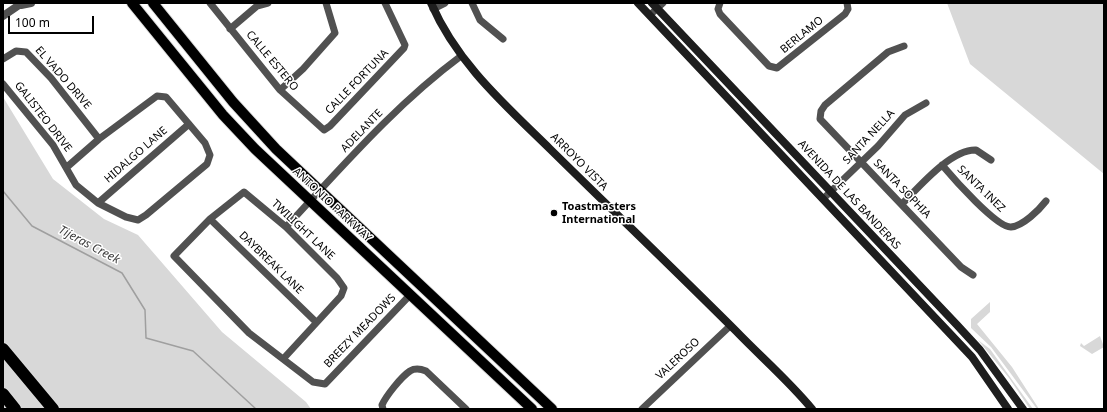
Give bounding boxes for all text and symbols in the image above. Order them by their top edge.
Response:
scale bar [10,8,96,34]
text: 100 m [15,14,50,31]
street label: BERLAMO [778,14,826,56]
street label: CALLE ESTERO [243,28,301,94]
street label: EL VADO DRIVE [32,44,94,112]
street label: CALLE FORTUNA [323,47,391,117]
street label: GALISTEO DRIVE [11,79,75,155]
street label: ADELANTE [338,107,386,155]
street label: SANTA NELLA [840,107,898,167]
street label: HIDALGO LANE [102,124,170,186]
street label: ARROYO VISTA [548,131,610,193]
street label: AVENIDA DE LAS BANDERAS [795,138,903,252]
street label: SANTA SOPHIA [871,157,933,221]
street label: SANTA INEZ [954,163,1008,215]
street label: ANTONIO PARKWAY [290,165,374,245]
street label: TWILIGHT LANE [269,197,337,263]
place label: Toastmasters International [562,200,636,226]
marker: Toastmasters International [549,208,559,218]
water label: Tijeras Creek [56,223,122,267]
street label: DAYBREAK LANE [236,229,306,297]
street label: BREEZY MEADOWS [321,291,399,371]
street label: VALEROSO [653,335,703,383]

